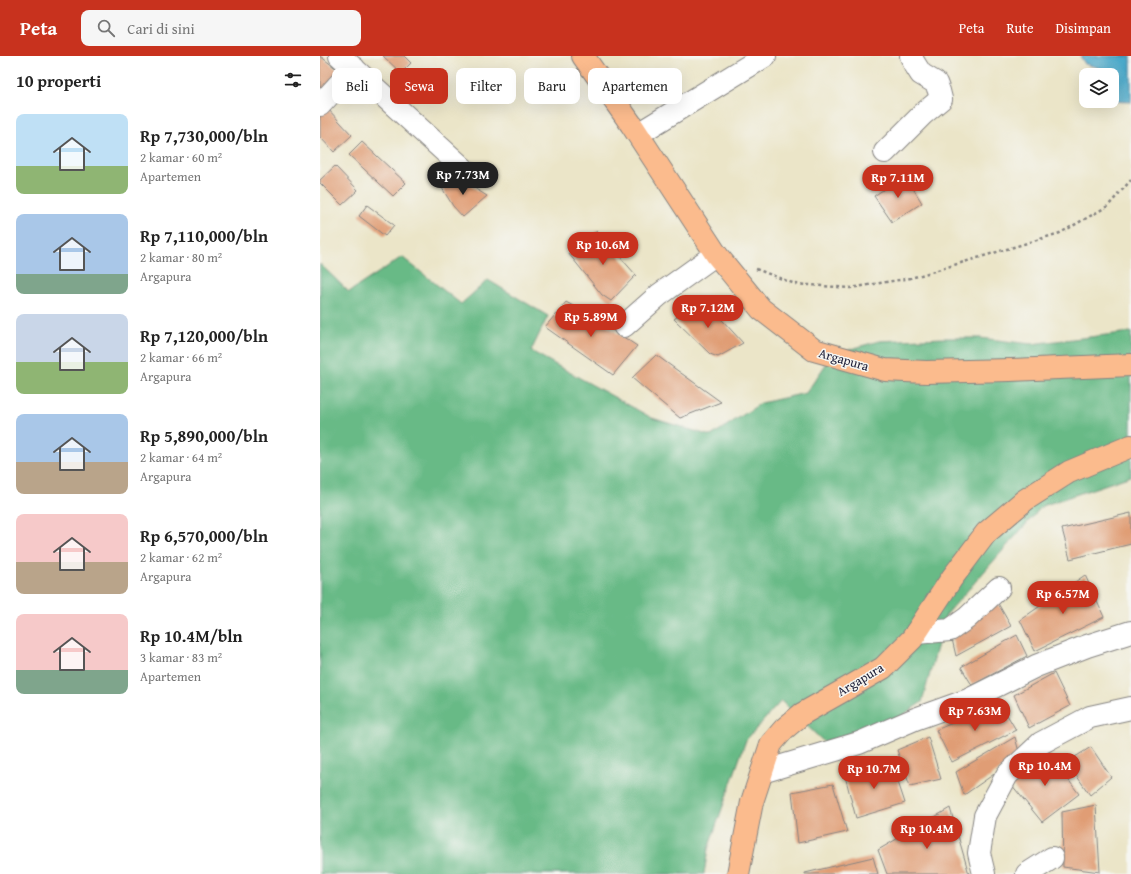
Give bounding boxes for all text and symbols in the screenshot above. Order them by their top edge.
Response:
search box [81,10,361,46]
text: Peta [20,14,57,42]
icon: search [95,17,117,39]
text: Cari di sini [127,18,195,39]
text: Peta [959,18,984,38]
text: Rute [1006,18,1034,38]
text: Disimpan [1056,18,1111,38]
text: 10 properti [16,68,101,93]
chip: Beli [332,68,382,104]
chip: Sewa [390,68,448,104]
chip: Filter [456,68,516,104]
chip: Baru [524,68,580,104]
chip: Apartemen [588,68,682,104]
map controls [1079,68,1119,108]
button: layers [1079,68,1119,108]
icon: filters [282,69,304,91]
text: Rp 7,730,000/bln [140,123,268,148]
icon: home [48,130,96,178]
text: 2 kamar · 60 m² [140,148,222,167]
pin: Rp 7.73M [422,162,504,196]
text: Rp 7.73M [436,165,490,184]
pin: Rp 7.11M [857,165,939,199]
text: Apartemen [140,167,201,186]
text: Rp 7.11M [871,168,925,187]
text: Rp 7,110,000/bln [140,223,268,248]
icon: home [48,230,96,278]
pin: Rp 10.6M [562,232,644,266]
text: Rp 10.6M [576,235,630,254]
text: 2 kamar · 80 m² [140,248,222,267]
text: Argapura [140,267,191,286]
pin: Rp 7.12M [667,295,749,329]
text: Rp 7.12M [681,298,735,317]
pin: Rp 5.89M [550,304,632,338]
text: Rp 5.89M [564,307,618,326]
text: Rp 7,120,000/bln [140,323,268,348]
icon: home [48,330,96,378]
street label: Argapura [817,343,872,376]
text: 2 kamar · 66 m² [140,348,222,367]
text: Argapura [140,367,191,386]
text: Rp 5,890,000/bln [140,423,268,448]
icon: home [48,430,96,478]
text: 2 kamar · 64 m² [140,448,222,467]
text: Argapura [140,467,191,486]
text: Rp 6,570,000/bln [140,523,268,548]
icon: home [48,530,96,578]
text: 2 kamar · 62 m² [140,548,222,567]
text: Argapura [140,567,191,586]
pin: Rp 6.57M [1022,581,1104,615]
text: Rp 6.57M [1036,584,1090,603]
text: Rp 10.4M/bln [140,623,243,648]
icon: home [48,630,96,678]
text: 3 kamar · 83 m² [140,648,222,667]
street label: Argapura [833,658,888,701]
text: Apartemen [140,667,201,686]
pin: Rp 7.63M [934,698,1016,732]
text: Rp 7.63M [948,701,1002,720]
pin: Rp 10.4M [1004,753,1086,787]
pin: Rp 10.7M [833,756,915,790]
text: Rp 10.4M [1018,756,1072,775]
text: Rp 10.7M [847,759,901,778]
pin: Rp 10.4M [886,816,968,850]
text: Rp 10.4M [900,819,954,838]

